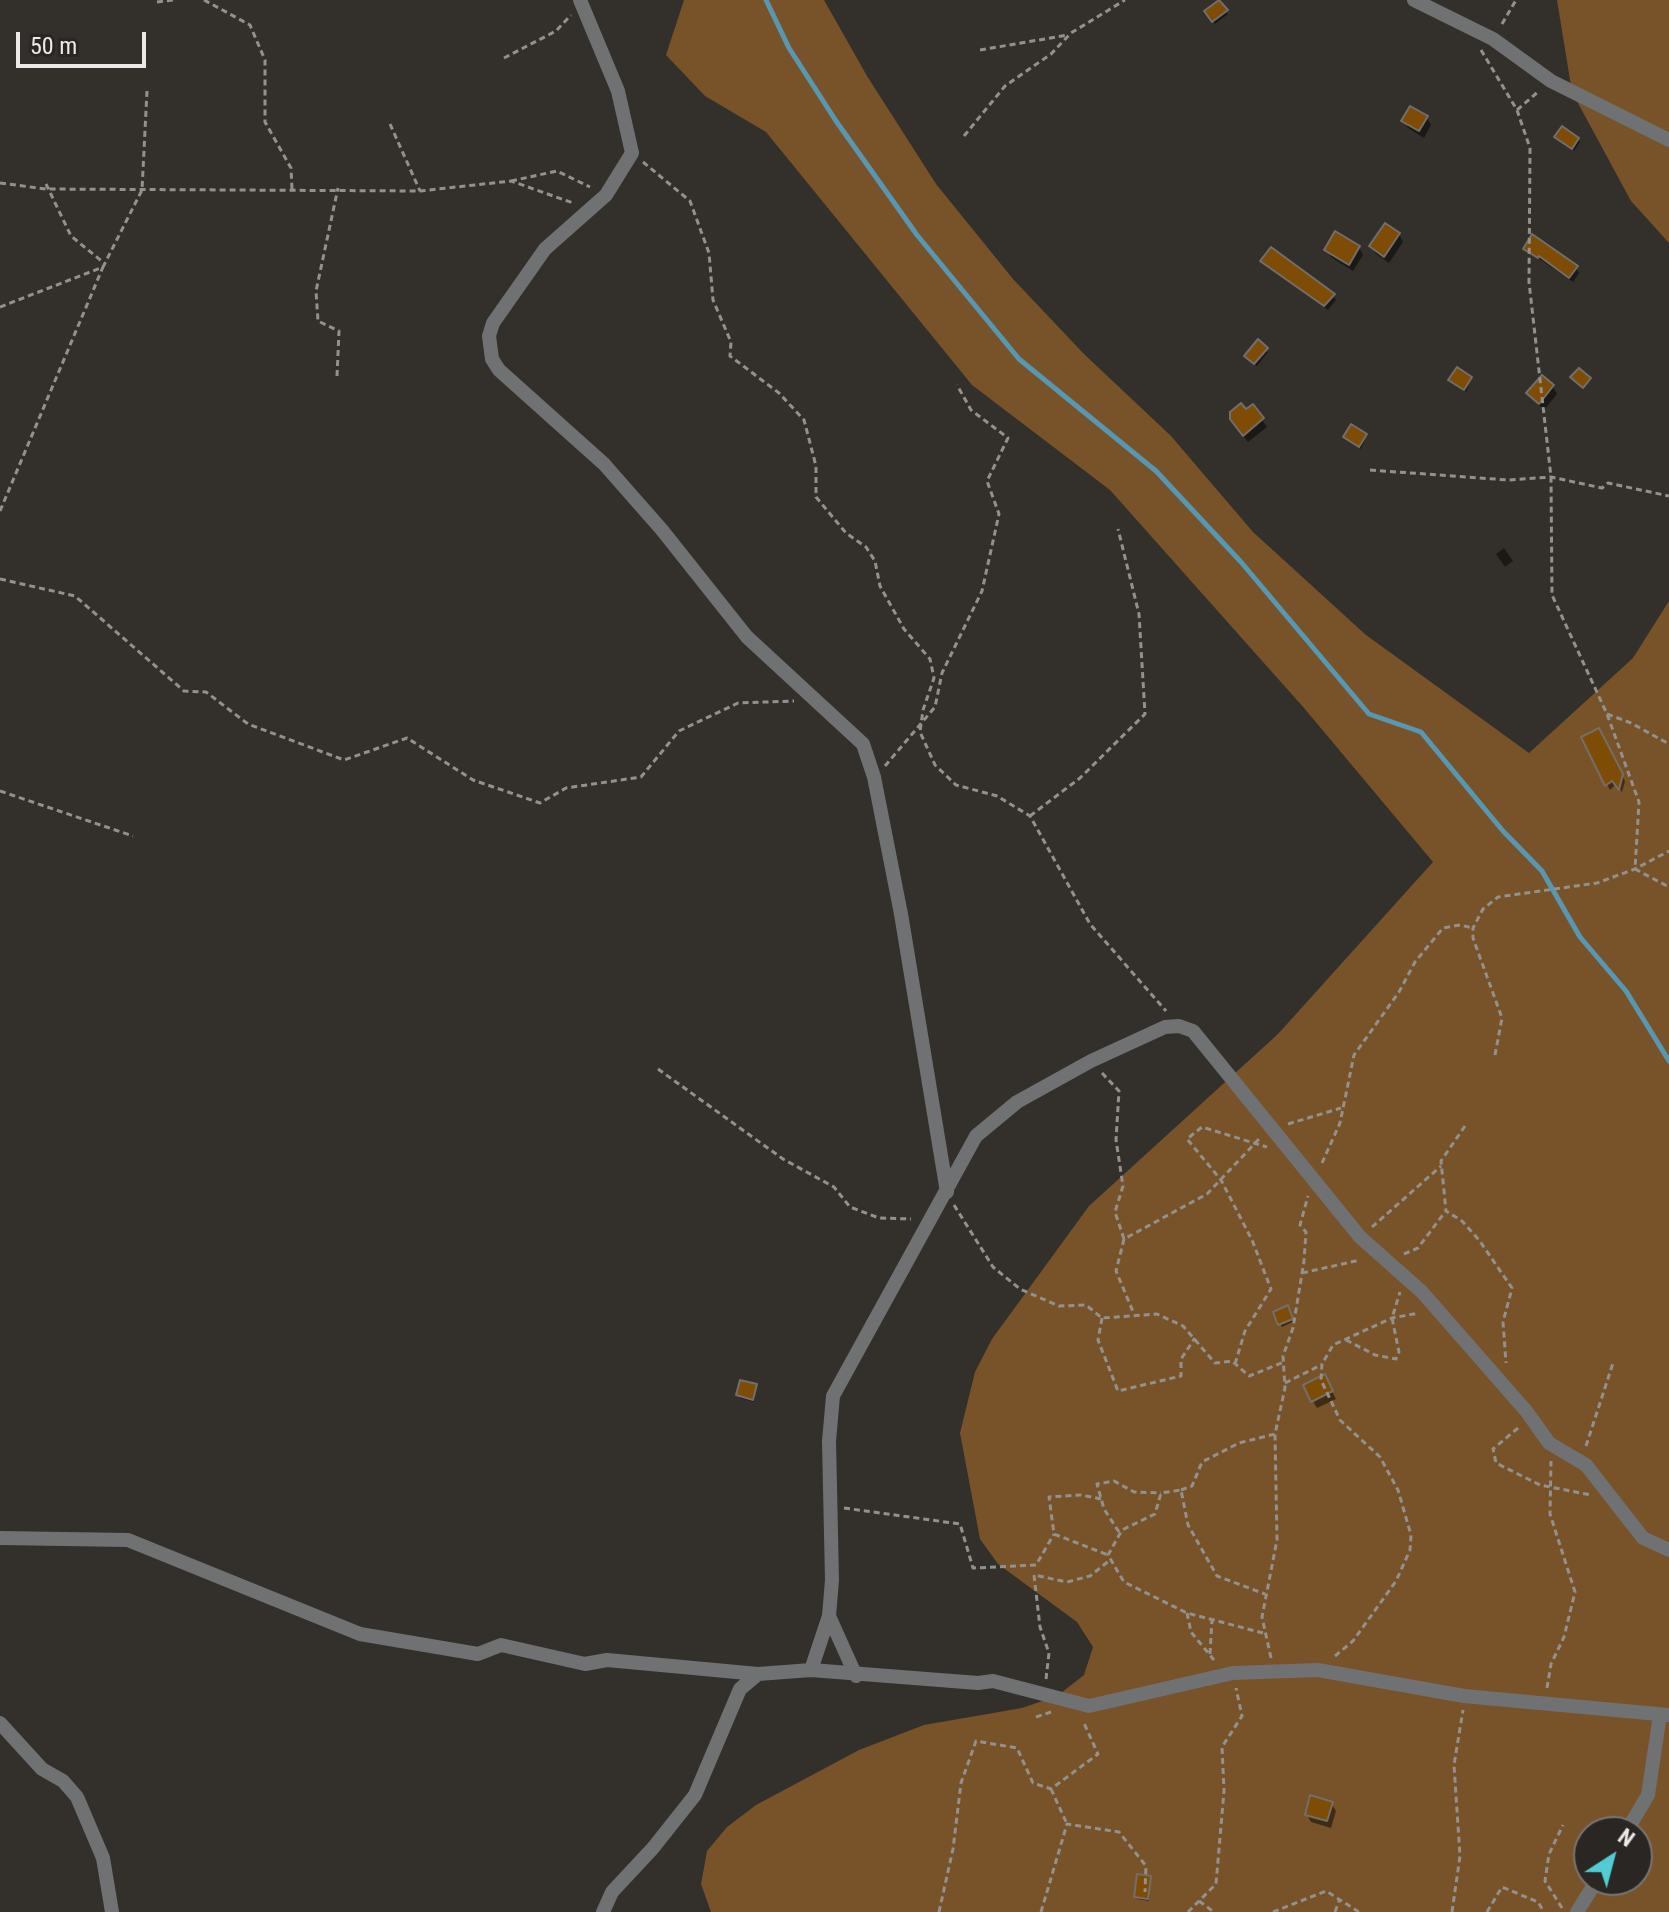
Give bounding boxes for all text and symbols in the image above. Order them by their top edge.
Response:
scale bar [20,16,150,66]
text: 50 m [30,32,77,60]
north arrow [1573,1816,1653,1896]
text: N [1613,1824,1639,1852]

